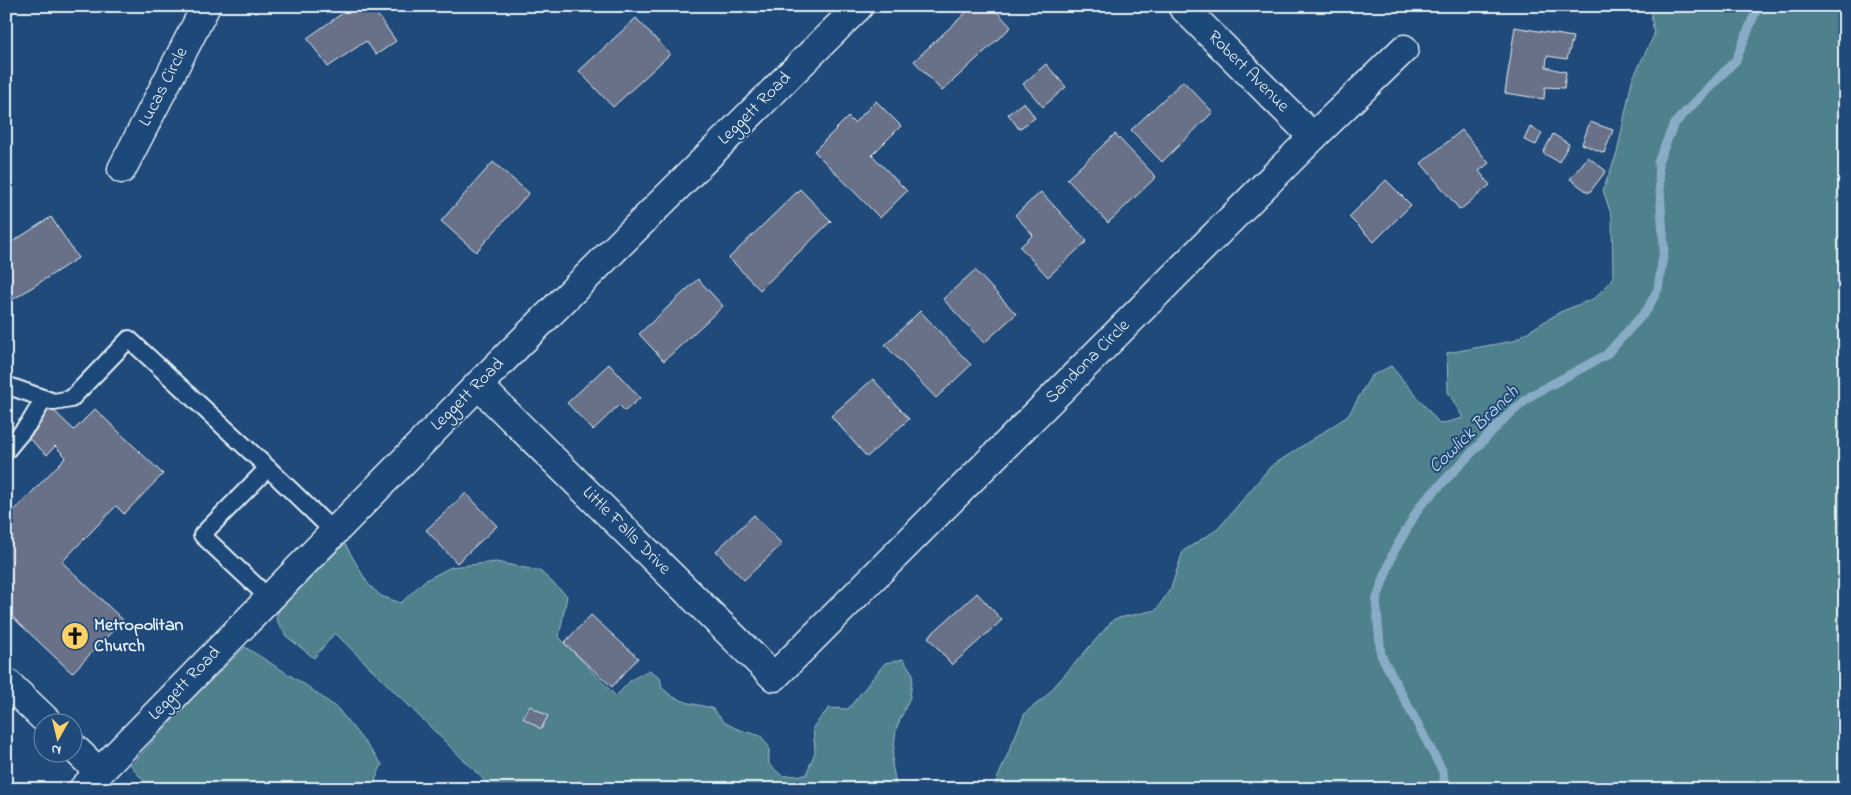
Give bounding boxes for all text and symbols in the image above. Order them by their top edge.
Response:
street label: Robert Avenue [1201,25,1295,119]
street label: Lucas Circle [133,42,196,131]
street label: Leggett Road [712,66,798,152]
street label: Sandona Circle [1040,313,1137,410]
street label: Leggett Road [425,352,511,438]
water label: Cowlick Branch [1423,379,1526,480]
street label: Little Falls Drive [576,481,677,582]
place label: Metropolitan Church [94,613,184,660]
church icon: Metropolitan Church [60,621,90,651]
street label: Leggett Road [143,641,228,728]
north arrow [32,712,82,762]
text: N [50,738,63,760]

